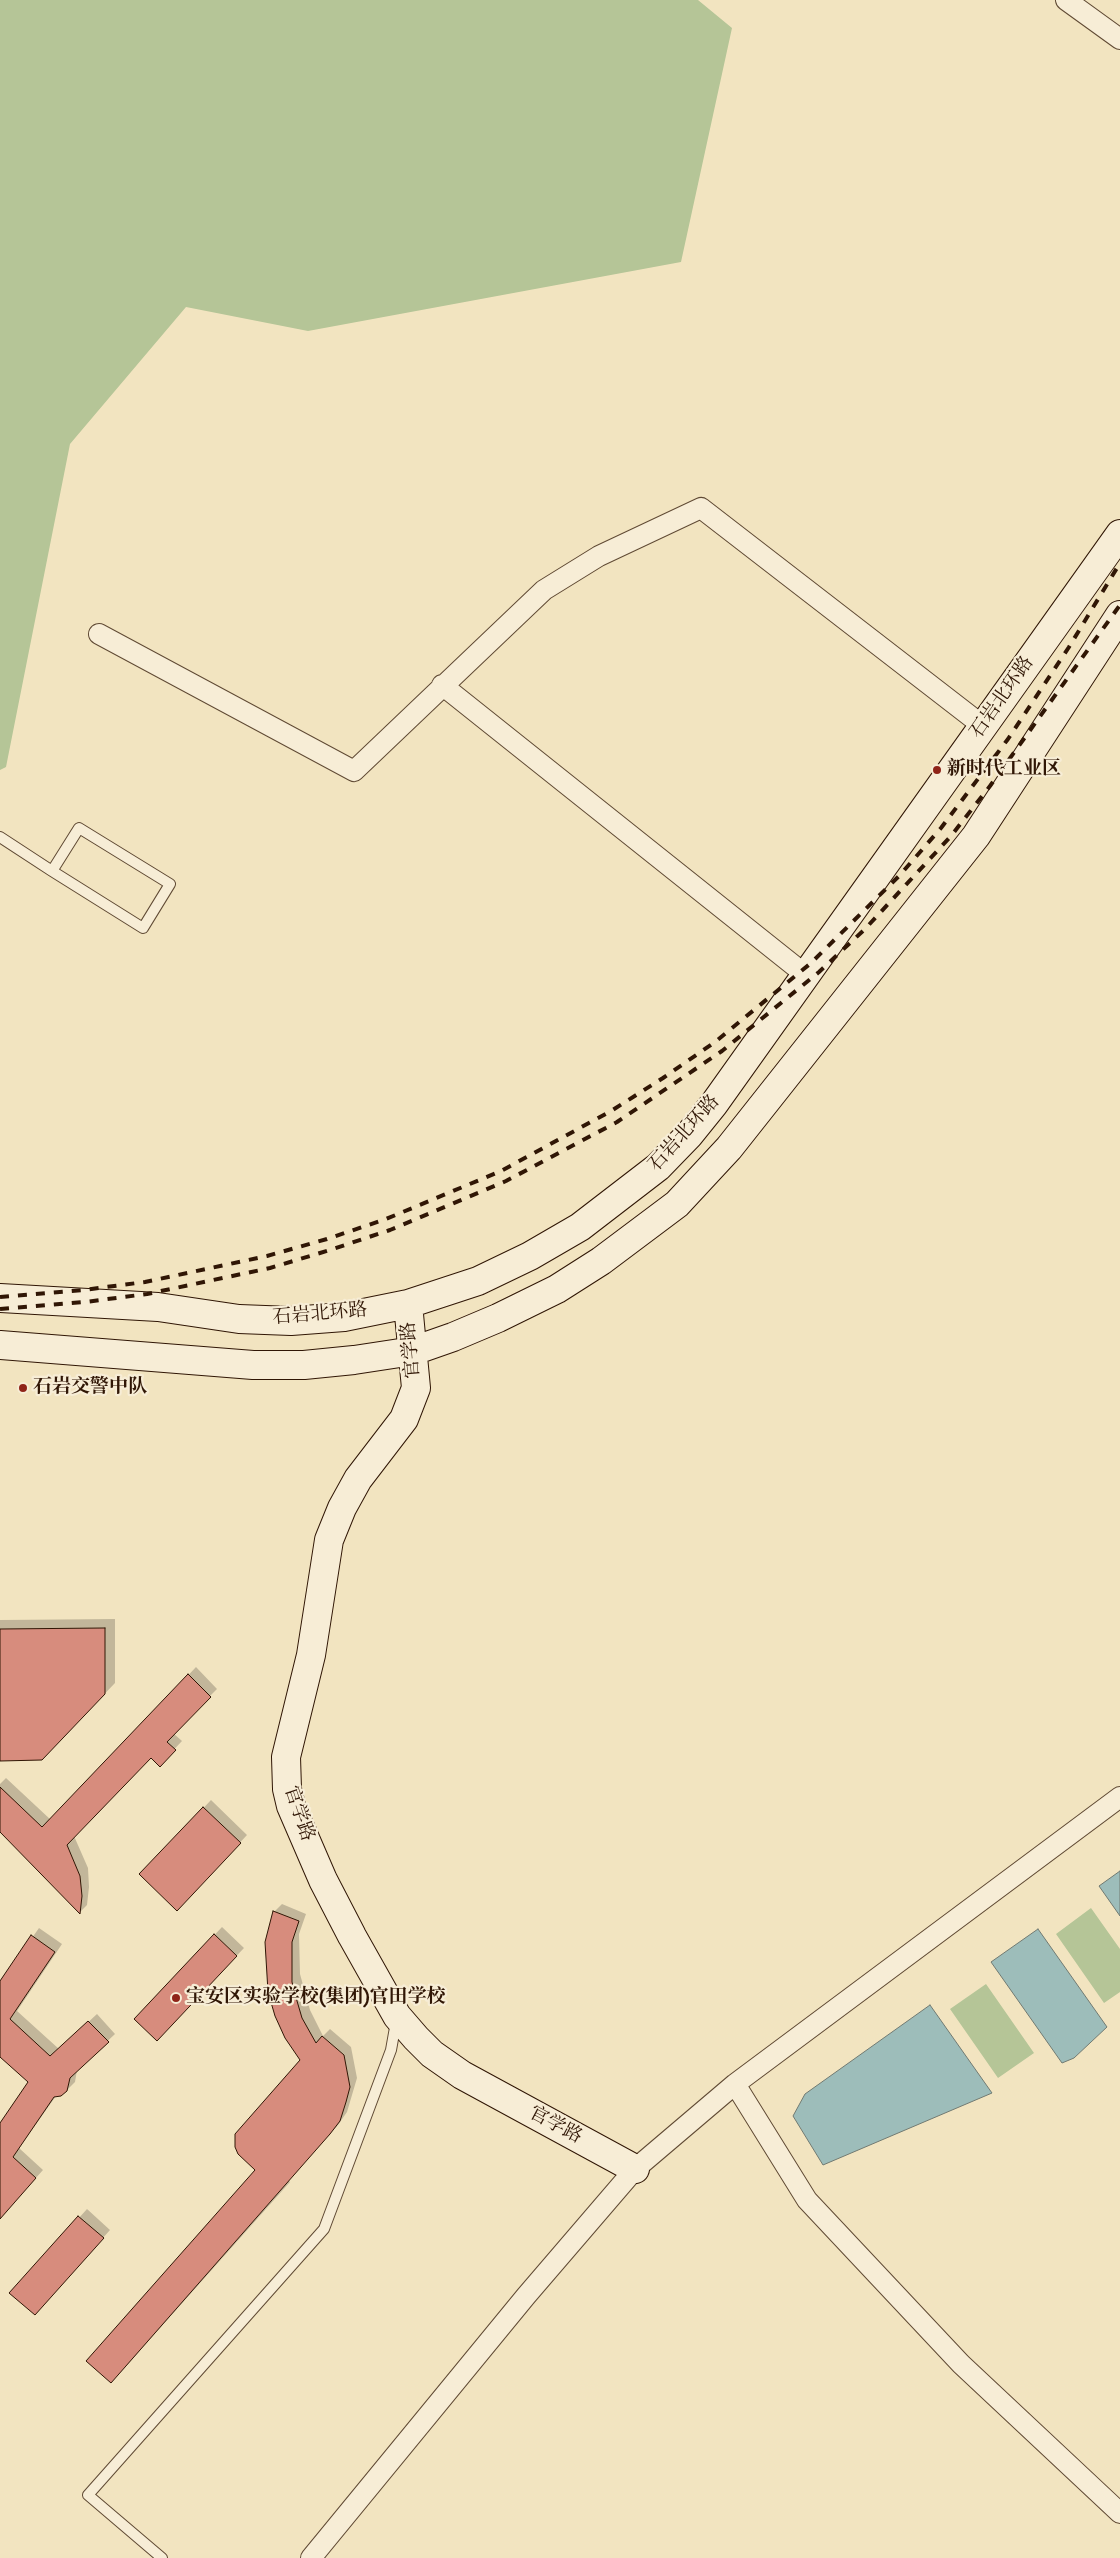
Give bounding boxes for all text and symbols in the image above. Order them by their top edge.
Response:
street label: 石岩北环路 [966,653,1040,743]
place label: 新时代工业区 [947,759,1061,781]
marker: 新时代工业区 [931,764,943,776]
street label: 石岩北环路 [645,1091,725,1177]
street label: 石岩北环路 [272,1300,368,1330]
street label: 官学路 [398,1321,426,1379]
place label: 石岩交警中队 [33,1377,147,1399]
marker: 石岩交警中队 [17,1382,29,1394]
street label: 官学路 [278,1783,318,1845]
place label: 宝安区实验学校(集团)官田学校 [186,1987,446,2009]
marker: 宝安区实验学校(集团)官田学校 [170,1992,182,2004]
street label: 官学路 [524,2103,586,2149]

